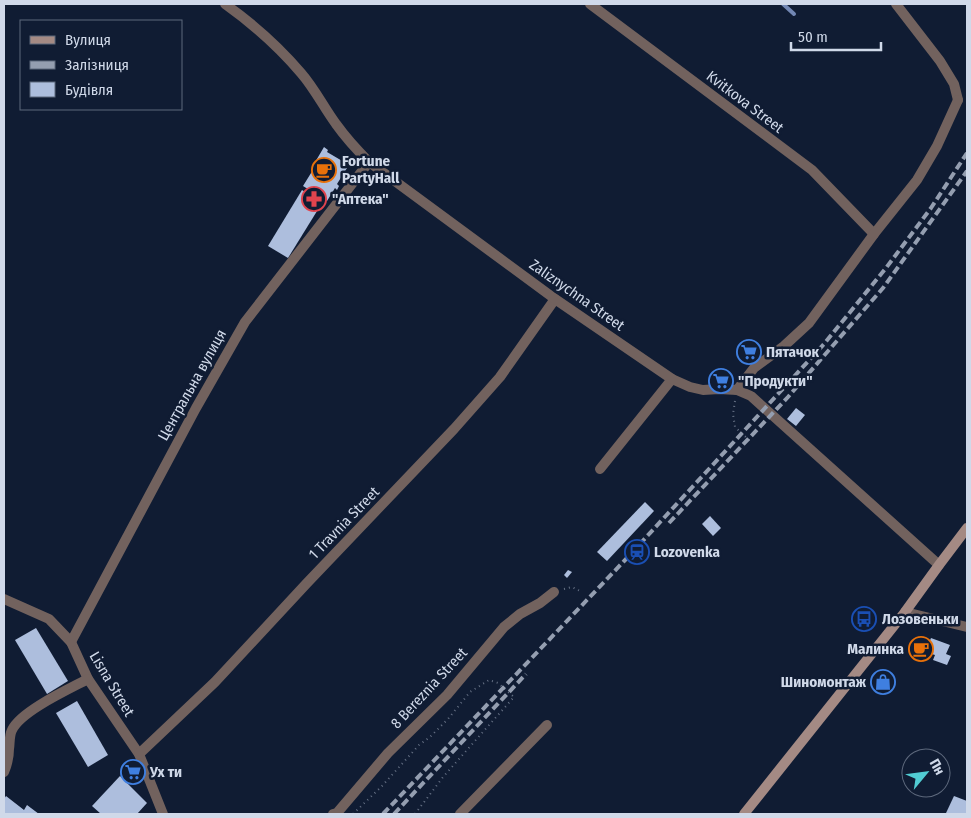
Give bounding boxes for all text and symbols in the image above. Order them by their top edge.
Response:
legend [20,20,182,110]
scale bar [791,20,881,52]
text: 50 m [798,28,828,46]
text: Вулиця [65,31,111,49]
text: Залізниця [65,56,129,74]
street label: Kvitkova Street [703,67,787,137]
text: Будівля [65,81,113,99]
place label: Fortune PartyHall [342,152,400,187]
cafe icon: Fortune PartyHall [311,157,337,183]
pharmacy icon: "Аптека" [301,186,327,212]
place label: "Аптека" [332,190,389,208]
street label: Zaliznychna Street [526,255,628,335]
street label: Центральна вулиця [154,326,230,444]
supermarket icon: Пятачок [736,339,762,365]
place label: Пятачок [766,343,820,361]
supermarket icon: "Продукти" [708,368,734,394]
place label: "Продукти" [738,372,813,390]
street label: 1 Travnia Street [305,483,383,563]
station icon: Lozovenka [624,539,650,565]
place label: Lozovenka [654,543,720,561]
bus stop icon: Лозовеньки [851,606,877,632]
place label: Лозовеньки [882,610,959,628]
cafe icon: Малинка [908,636,934,662]
place label: Малинка [847,640,905,658]
street label: 8 Bereznia Street [387,644,471,732]
street label: Lisna Street [86,648,138,720]
shop icon: Шиномонтаж [870,669,896,695]
place label: Шиномонтаж [781,673,867,691]
north arrow [901,748,951,798]
text: Пн [926,756,948,778]
supermarket icon: Ух ти [120,759,146,785]
place label: Ух ти [149,763,182,781]

